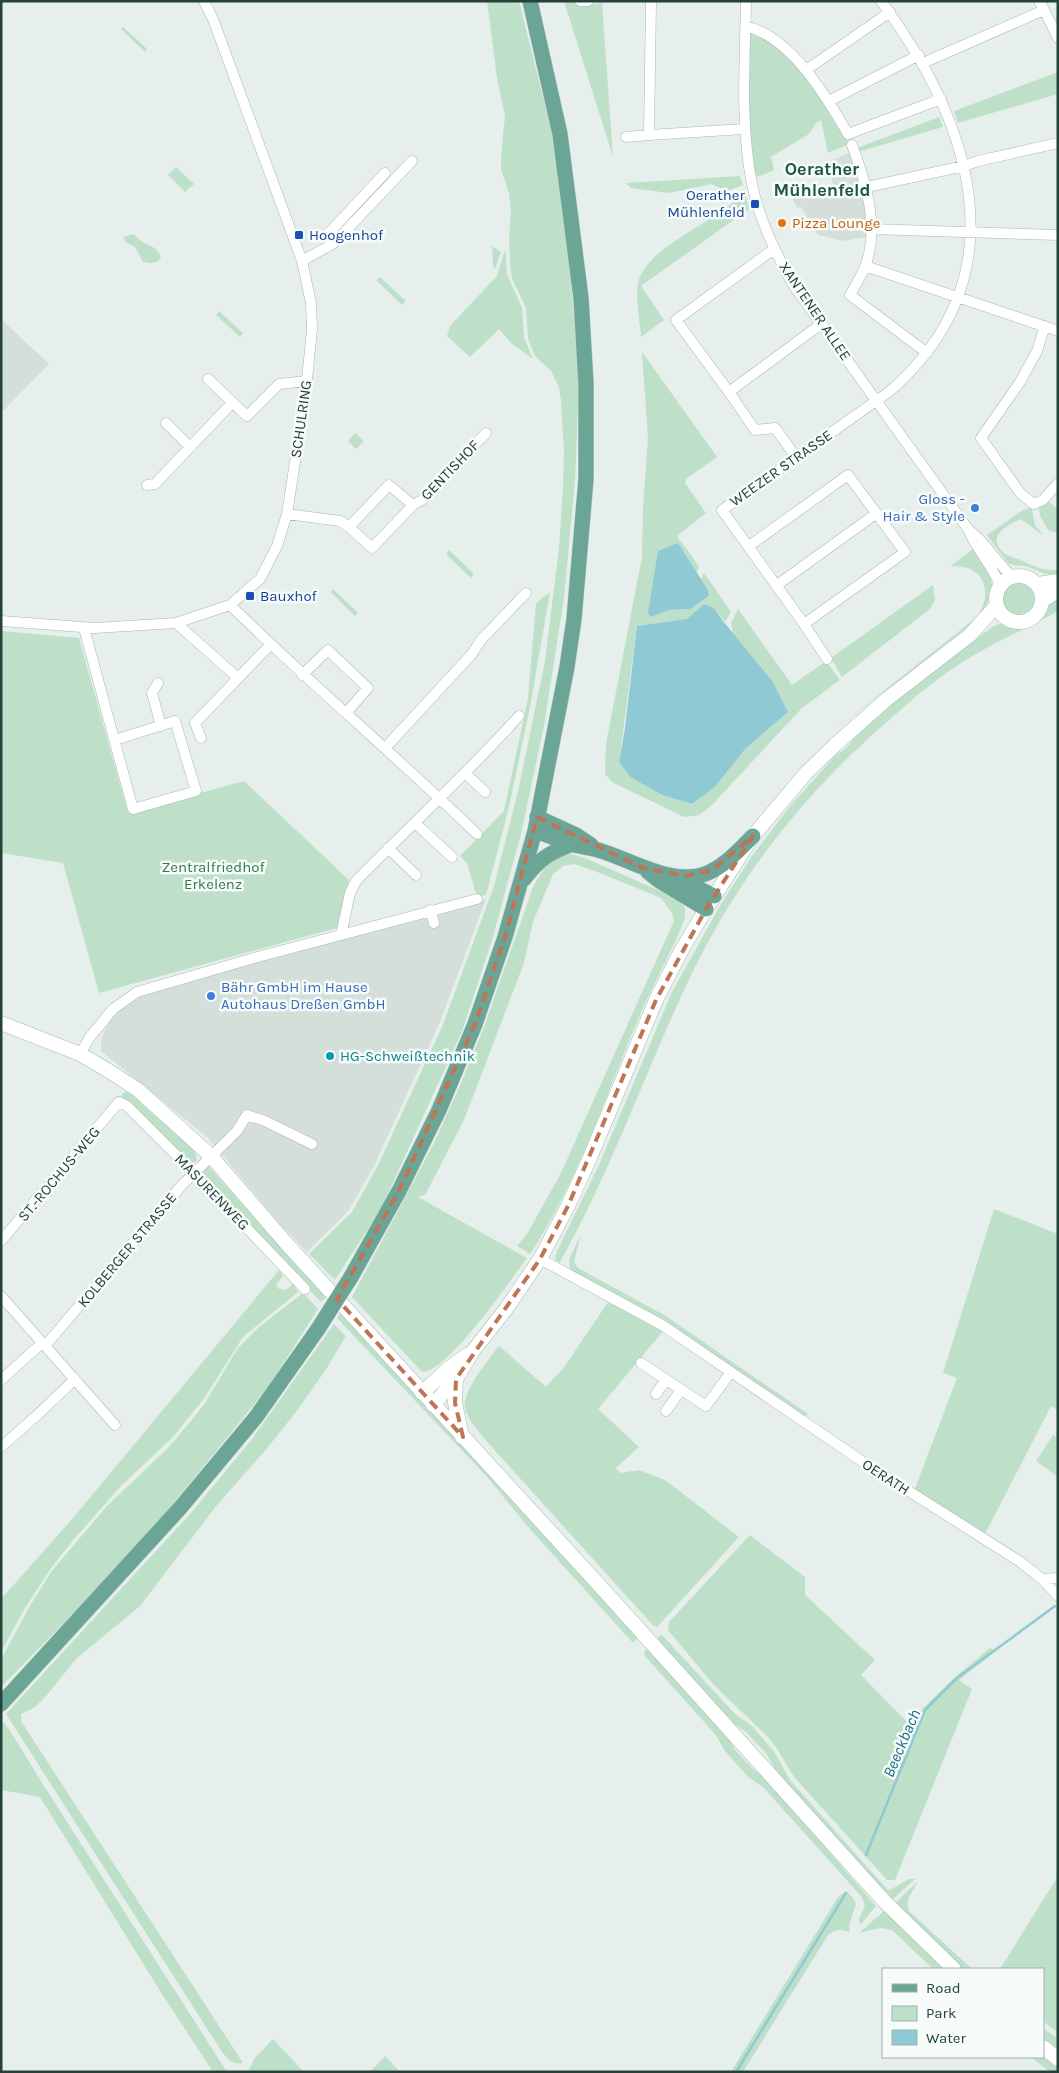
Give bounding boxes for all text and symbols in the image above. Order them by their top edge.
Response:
district label: Oerather Mühlenfeld [773,158,871,201]
place label: Oerather Mühlenfeld [667,186,746,221]
marker: Oerather Mühlenfeld [749,198,761,210]
place label: Pizza Lounge [792,214,880,232]
marker: Pizza Lounge [776,217,788,229]
place label: Hoogenhof [309,226,384,244]
marker: Hoogenhof [293,229,305,241]
street label: XANTENER ALLEE [775,258,855,364]
street label: SCHULRING [287,379,315,459]
street label: WEEZER STRASSE [726,426,836,510]
street label: GENTISHOF [417,436,483,504]
place label: Gloss - Hair & Style [882,490,965,525]
marker: Gloss - Hair & Style [969,502,981,514]
place label: Bauxhof [260,587,318,605]
marker: Bauxhof [244,590,256,602]
park label: Zentralfriedhof Erkelenz [161,858,265,893]
place label: Bähr GmbH im Hause Autohaus Dreßen GmbH [221,978,386,1013]
marker: Bähr GmbH im Hause Autohaus Dreßen GmbH [205,990,217,1002]
place label: HG-Schweißtechnik [340,1047,475,1065]
marker: HG-Schweißtechnik [324,1050,336,1062]
street label: ST.-ROCHUS-WEG [14,1123,104,1225]
street label: MASURENWEG [171,1150,253,1234]
street label: KOLBERGER STRASSE [74,1189,180,1311]
street label: OERATH [859,1455,913,1499]
water label: Beeckbach [879,1706,924,1780]
legend [882,1968,1044,2058]
text: Road [926,1979,961,1997]
text: Park [926,2004,956,2022]
text: Water [926,2029,967,2047]

